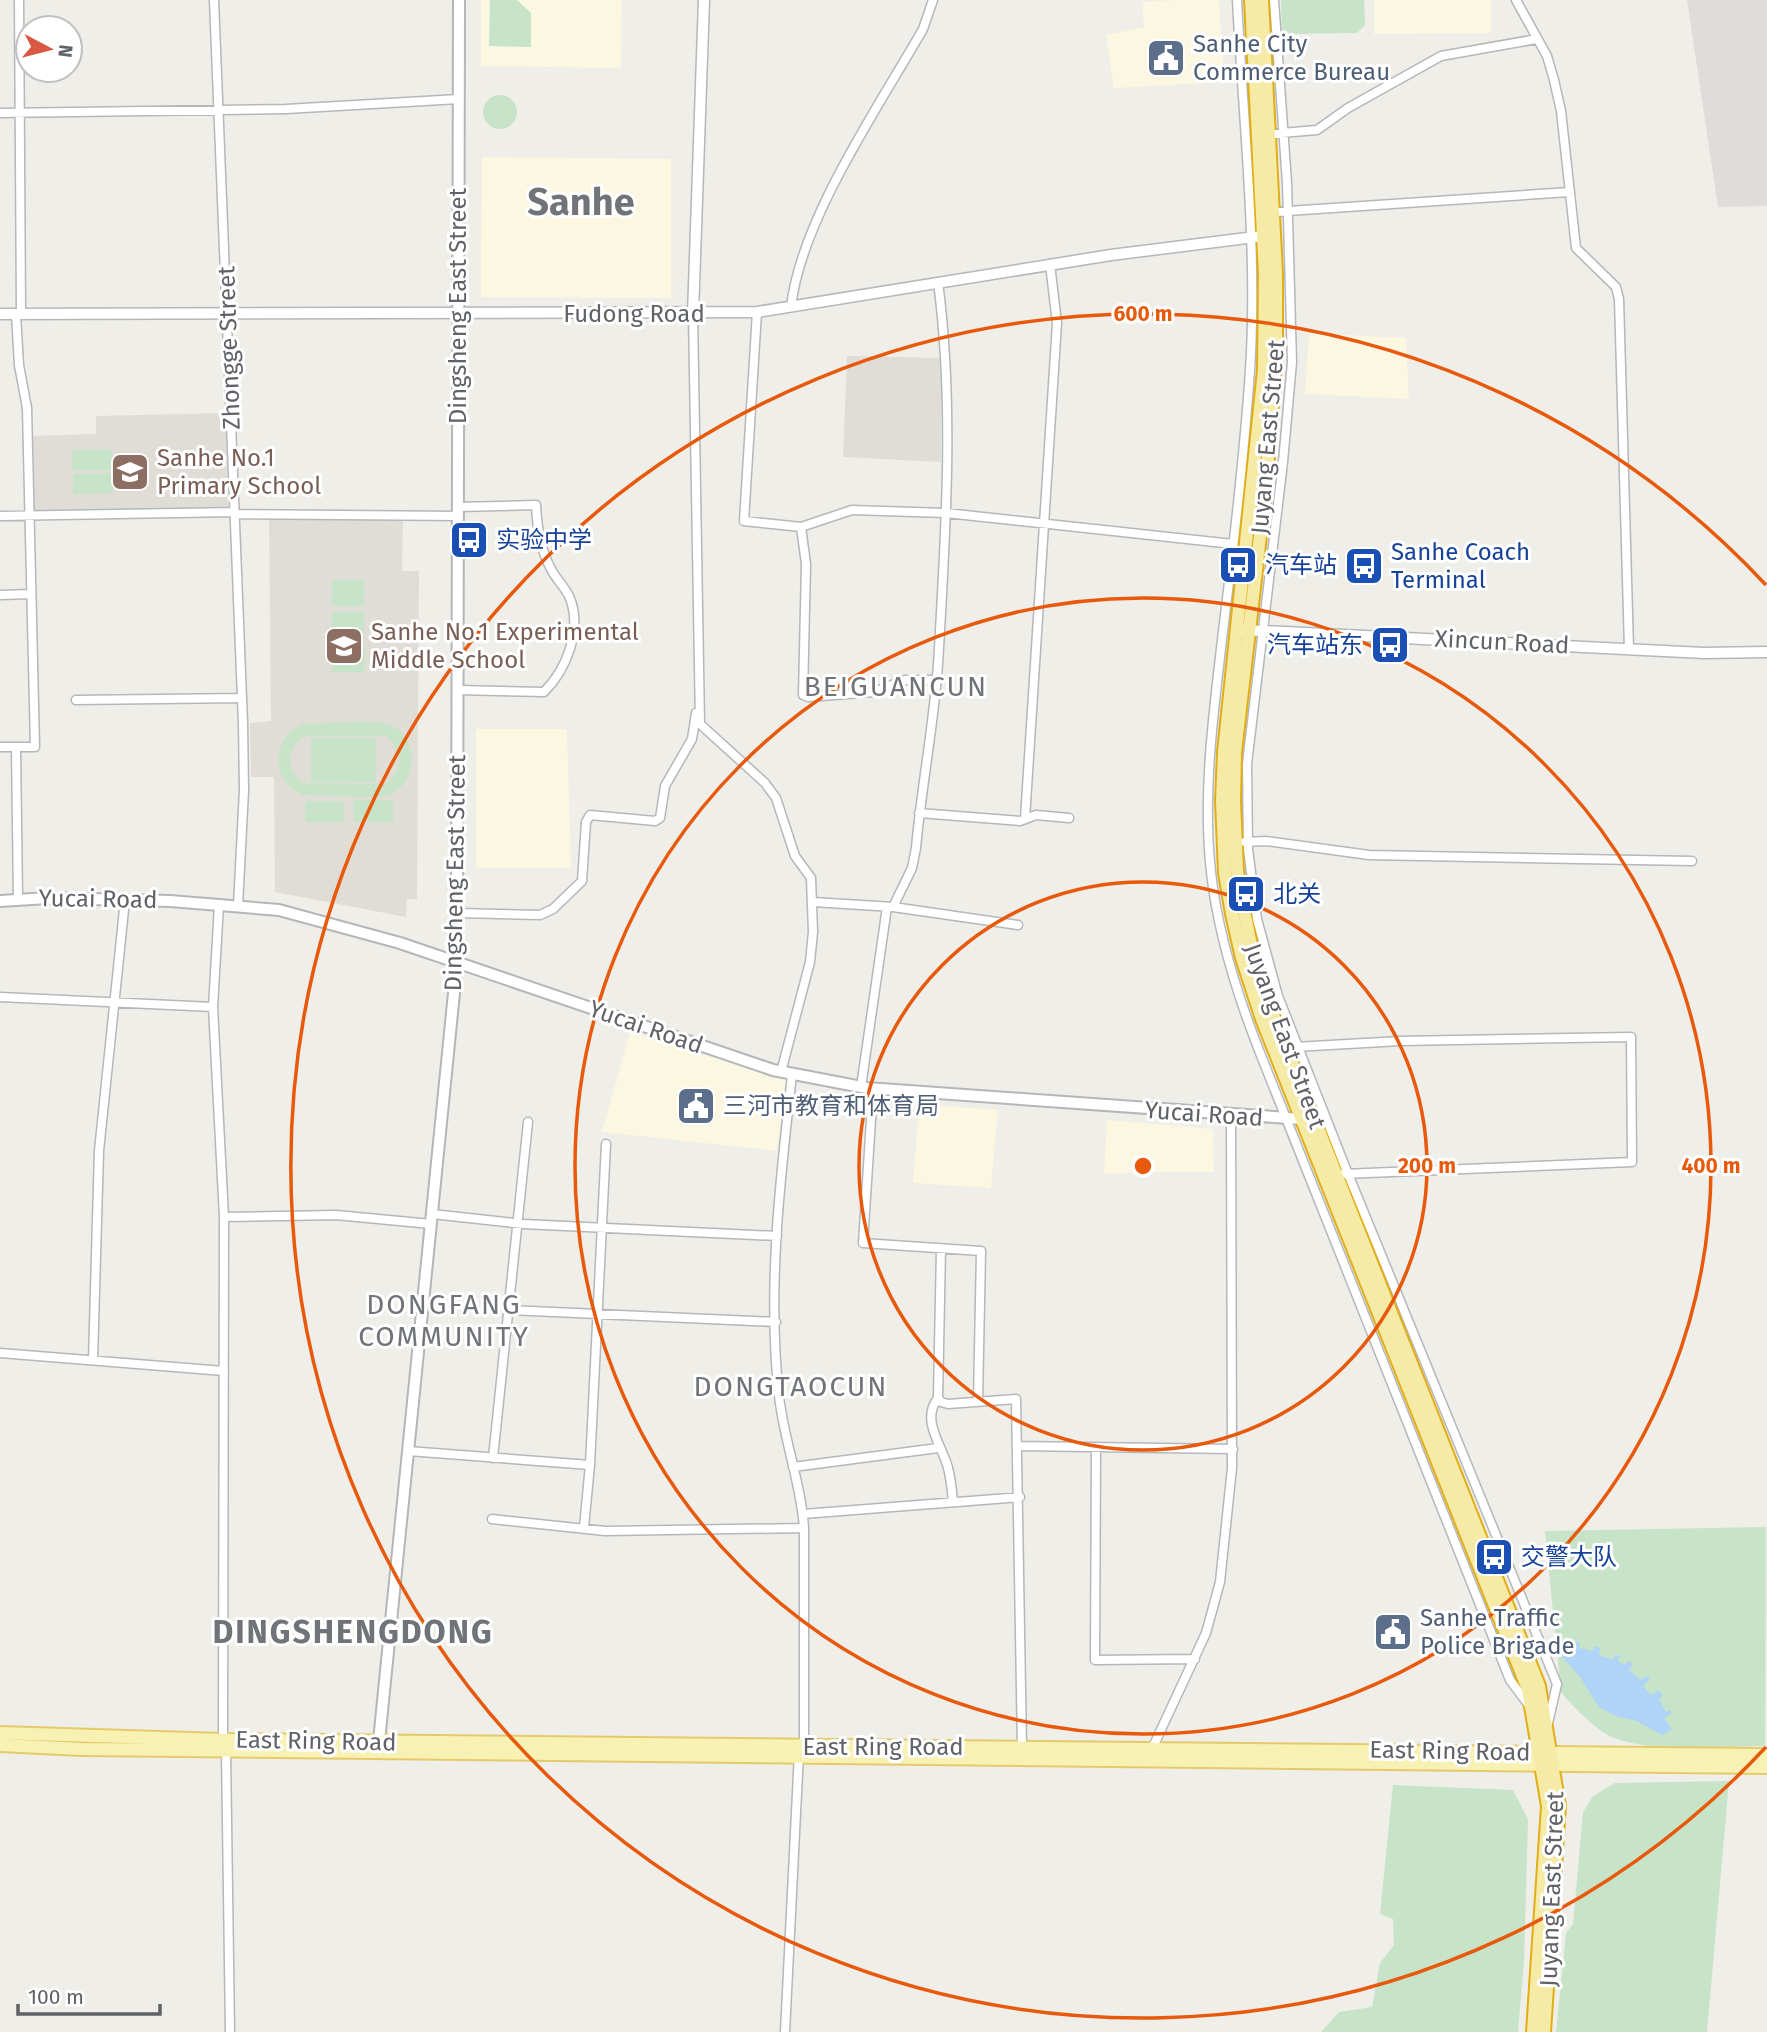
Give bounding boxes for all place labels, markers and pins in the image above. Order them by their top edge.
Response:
place label: Sanhe City Commerce Bureau [1193,30,1390,86]
public building icon: Sanhe City Commerce Bureau [1145,37,1187,79]
place label: Sanhe No.1 Primary School [157,444,321,500]
school or university icon: Sanhe No.1 Primary School [109,451,151,493]
bus stop icon: 实验中学 [448,519,490,561]
place label: 实验中学 [496,526,592,554]
place label: Sanhe Coach Terminal [1391,538,1530,594]
bus stop icon: 汽车站 [1217,544,1259,586]
bus stop icon: Sanhe Coach Terminal [1343,545,1385,587]
place label: 汽车站 [1265,551,1337,579]
place label: Sanhe No.1 Experimental Middle School [371,618,639,674]
bus stop icon: 汽车站东 [1369,624,1411,666]
school or university icon: Sanhe No.1 Experimental Middle School [323,625,365,667]
place label: 汽车站东 [1267,631,1363,659]
bus stop icon: 北关 [1225,873,1267,915]
place label: 北关 [1273,880,1321,908]
public building icon: 三河市教育和体育局 [675,1085,717,1127]
place label: 三河市教育和体育局 [723,1092,939,1120]
centre of rings [1131,1154,1155,1178]
bus stop icon: 交警大队 [1473,1536,1515,1578]
place label: 交警大队 [1521,1543,1617,1571]
place label: Sanhe Traffic Police Brigade [1420,1604,1575,1660]
public building icon: Sanhe Traffic Police Brigade [1372,1611,1414,1653]

